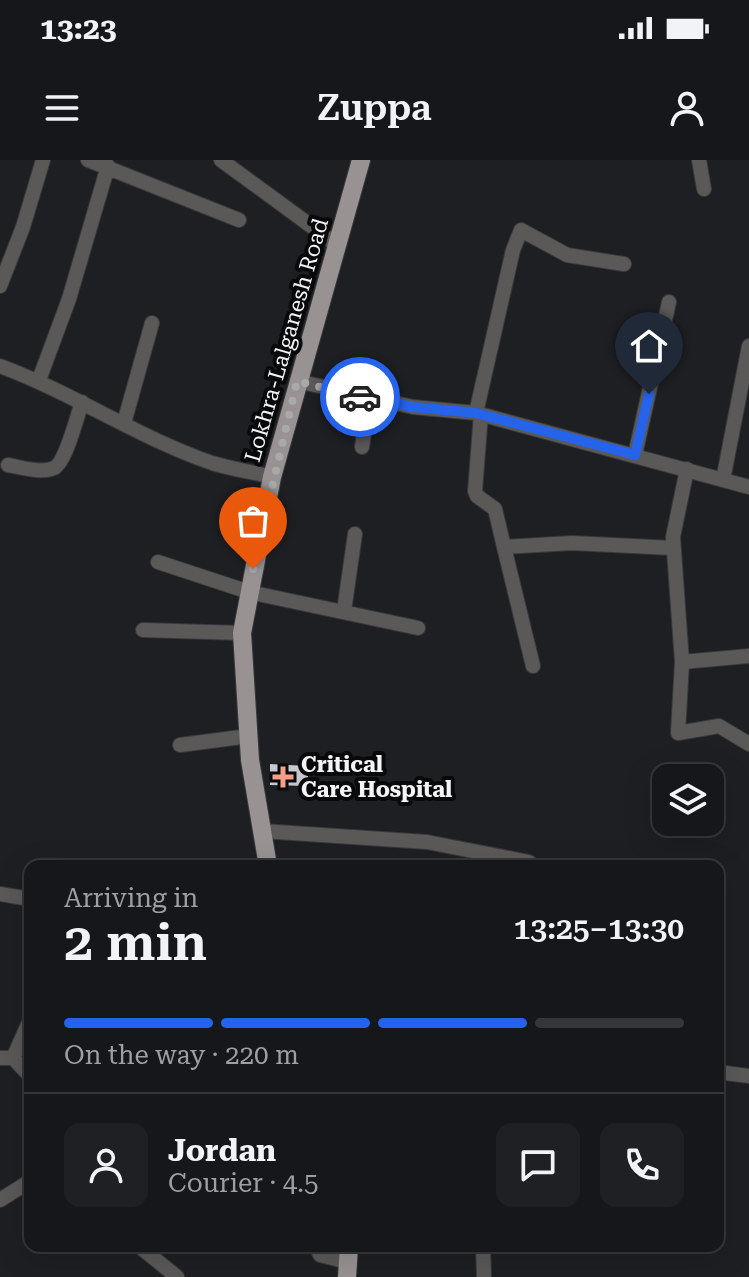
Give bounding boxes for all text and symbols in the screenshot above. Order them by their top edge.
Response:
text: 13:23 [40,11,117,46]
icon: menu [40,86,84,130]
icon: person [665,86,709,130]
text: Zuppa [317,87,432,129]
street label: Lokhra-Lalganesh Road [240,215,333,465]
pin [615,312,683,394]
icon: home [627,324,671,368]
courier [320,357,400,437]
icon: car [338,375,382,419]
pin [219,487,287,569]
icon: bag [231,499,275,543]
place label: Critical Care Hospital [301,752,452,802]
map controls [652,764,724,836]
button: layers [652,764,724,836]
marker: Critical Care Hospital [272,766,294,788]
text: Arriving in [64,883,198,913]
text: 13:25–13:30 [514,911,684,946]
text: 2 min [64,912,207,973]
text: On the way · 220 m [64,1040,299,1070]
button: person [64,1123,148,1207]
button: chat [496,1123,580,1207]
button: phone [600,1123,684,1207]
text: Jordan [168,1133,276,1168]
text: Courier · 4.5 [168,1168,318,1198]

